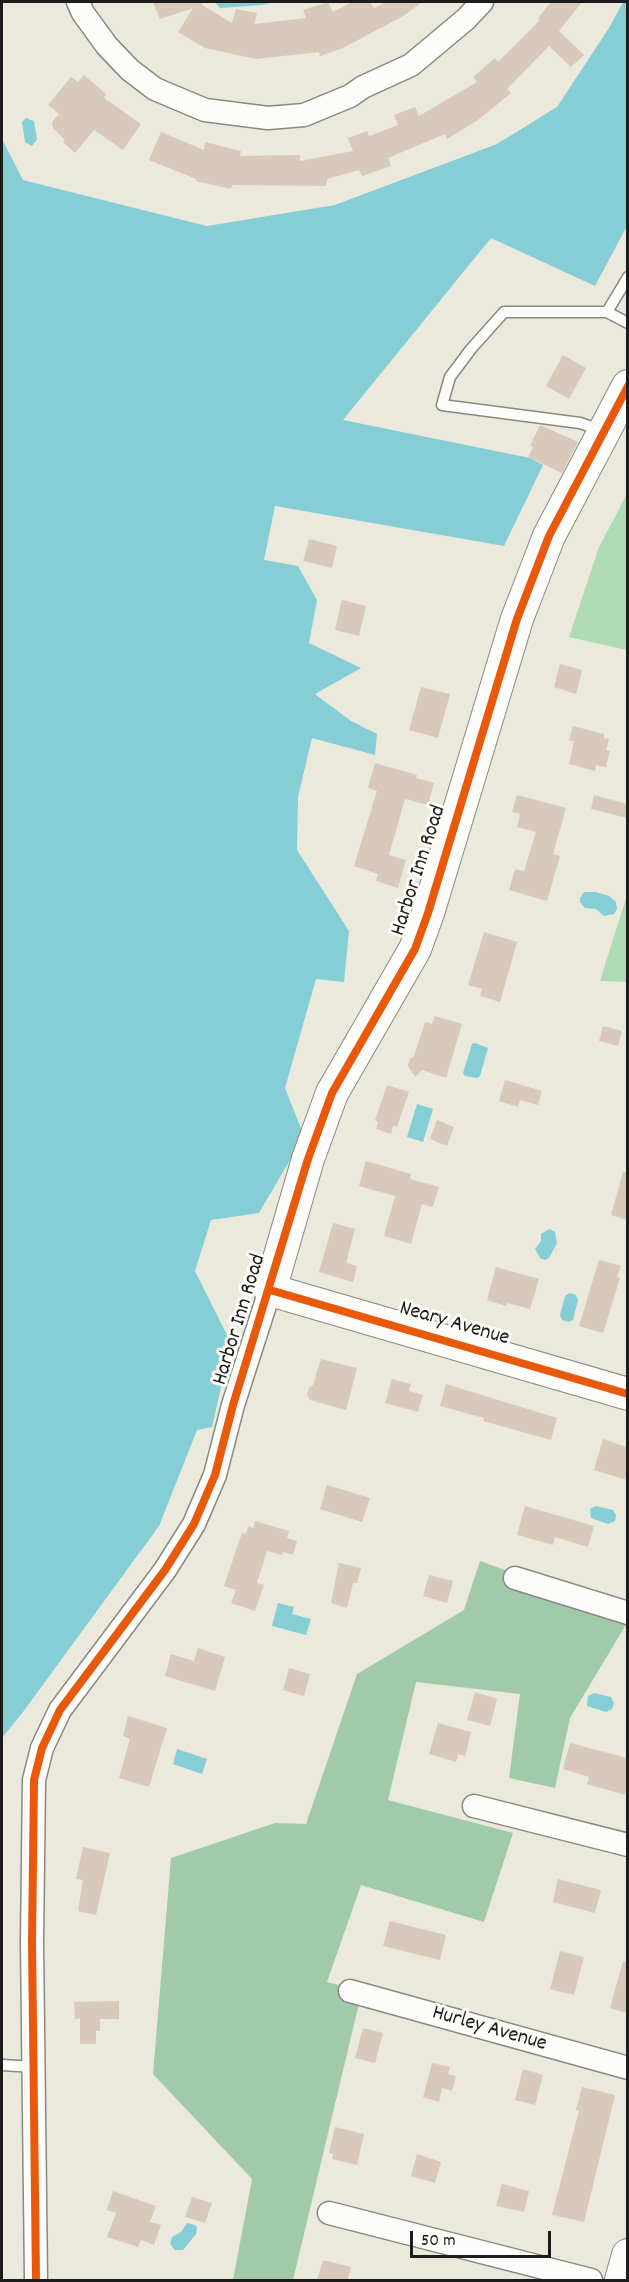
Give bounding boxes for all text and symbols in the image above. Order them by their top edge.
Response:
street label: Harbor Inn Road [386,802,454,940]
street label: Harbor Inn Road [209,1251,273,1389]
street label: Neary Avenue [396,1297,512,1353]
street label: Hurley Avenue [429,2001,549,2059]
scale bar [413,2219,554,2257]
text: 50 m [421,2229,456,2254]

